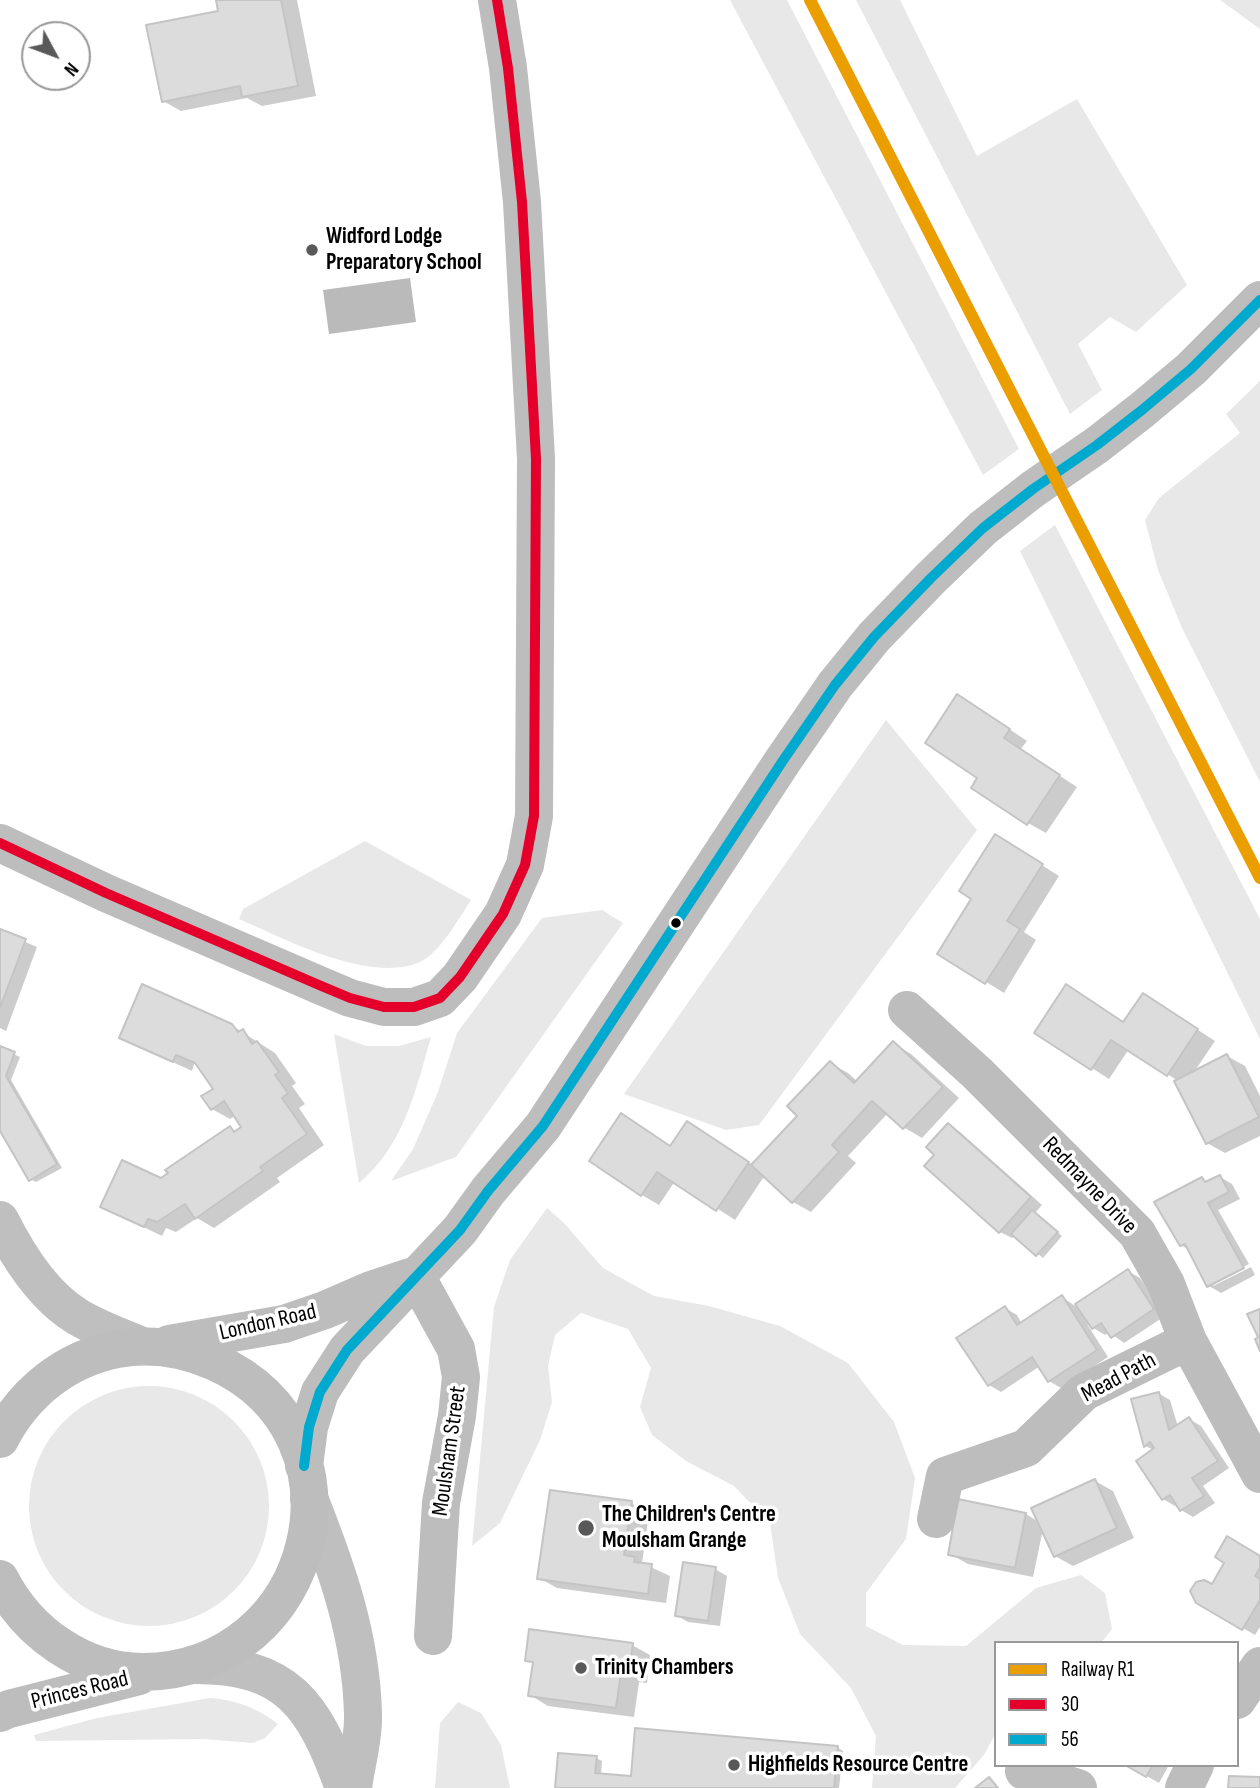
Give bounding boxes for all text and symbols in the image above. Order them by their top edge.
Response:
north arrow [21,21,91,91]
text: N [59,57,83,80]
place label: Widford Lodge Preparatory School [326,223,482,277]
marker: Widford Lodge Preparatory School [304,242,320,258]
unlabelled marker [669,916,683,930]
street label: Redmayne Drive [1036,1132,1142,1240]
street label: London Road [217,1298,319,1348]
street label: Mead Path [1077,1347,1161,1409]
street label: Moulsham Street [427,1384,473,1518]
place label: The Children's Centre Moulsham Grange [602,1501,776,1555]
marker: The Children's Centre Moulsham Grange [576,1518,596,1538]
legend [994,1641,1239,1767]
place label: Trinity Chambers [595,1654,734,1682]
text: Railway R1 [1061,1657,1134,1682]
marker: Trinity Chambers [573,1660,589,1676]
street label: Princes Road [29,1666,131,1716]
text: 30 [1061,1692,1079,1717]
text: 56 [1061,1727,1079,1752]
place label: Highfields Resource Centre [748,1751,968,1779]
marker: Highfields Resource Centre [726,1757,742,1773]

